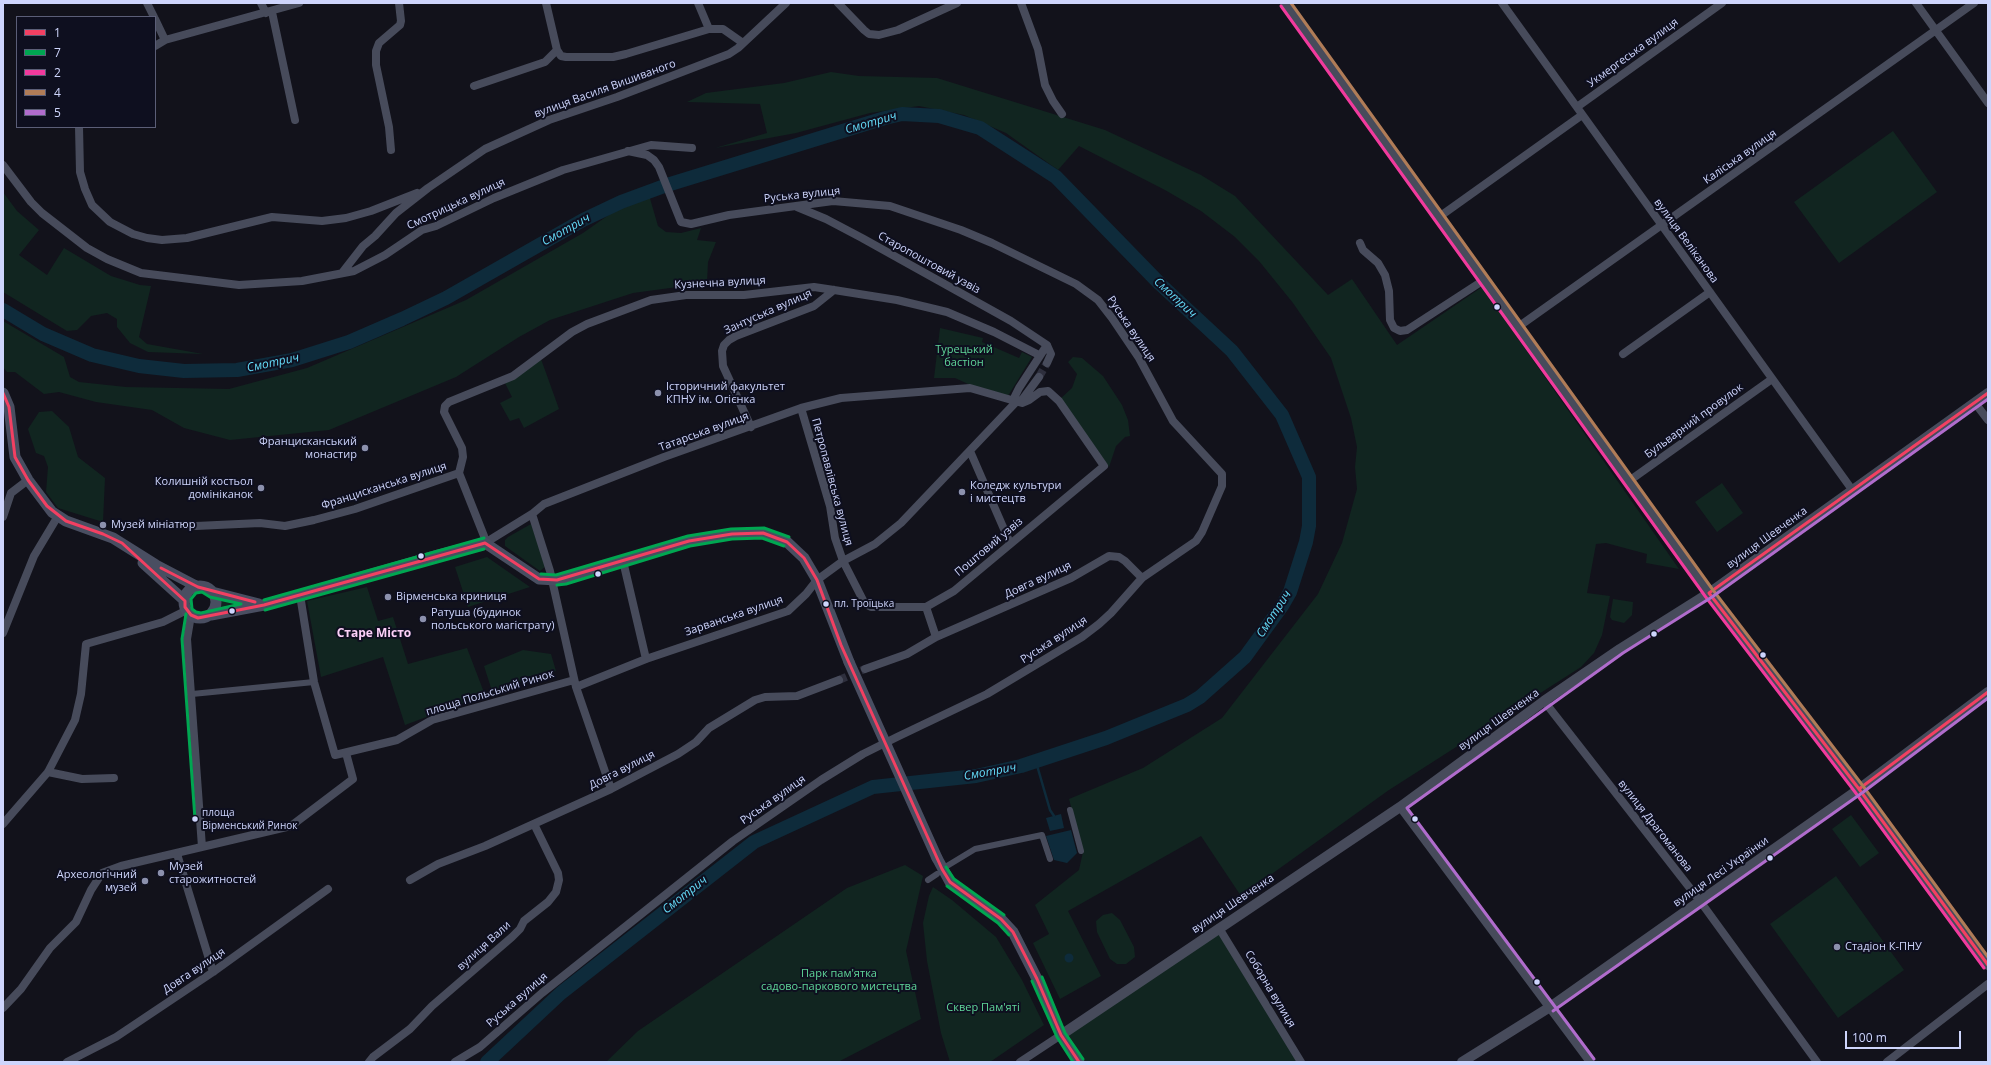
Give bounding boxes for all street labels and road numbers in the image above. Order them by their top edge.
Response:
street label: Укмергеська вулиця [1585,16,1681,90]
street label: вулиця Василя Вишиваного [532,57,678,121]
street label: Каліська вулиця [1701,127,1779,187]
street label: Смотрицька вулиця [405,175,507,233]
street label: Руська вулиця [763,184,841,206]
street label: вулиця Веліканова [1651,196,1721,286]
street label: Старопоштовий узвіз [876,229,982,297]
street label: Кузнечна вулиця [674,274,766,292]
street label: Зантуська вулиця [722,287,814,337]
street label: Руська вулиця [1104,294,1158,364]
street label: Бульварний провулок [1642,381,1746,461]
street label: Татарська вулиця [657,410,751,454]
street label: Петропавлівська вулиця [809,417,855,547]
street label: Францисканська вулиця [320,459,448,513]
street label: вулиця Шевченка [1724,504,1810,572]
street label: Поштовий узвіз [952,515,1026,579]
street label: Довга вулиця [1002,559,1074,601]
street label: Зарванська вулиця [683,593,785,639]
street label: Руська вулиця [1018,614,1090,666]
street label: площа Польський Ринок [424,667,556,719]
street label: вулиця Шевченка [1456,686,1542,754]
street label: Довга вулиця [587,748,657,792]
street label: Руська вулиця [738,773,808,827]
street label: вулиця Драгоманова [1615,777,1695,875]
street label: вулиця Лесі Українки [1671,834,1771,910]
street label: вулиця Шевченка [1189,872,1277,936]
street label: вулиця Вали [455,919,513,973]
street label: Довга вулиця [160,945,228,997]
street label: Соборна вулиця [1242,948,1298,1030]
street label: Руська вулиця [484,970,550,1030]

